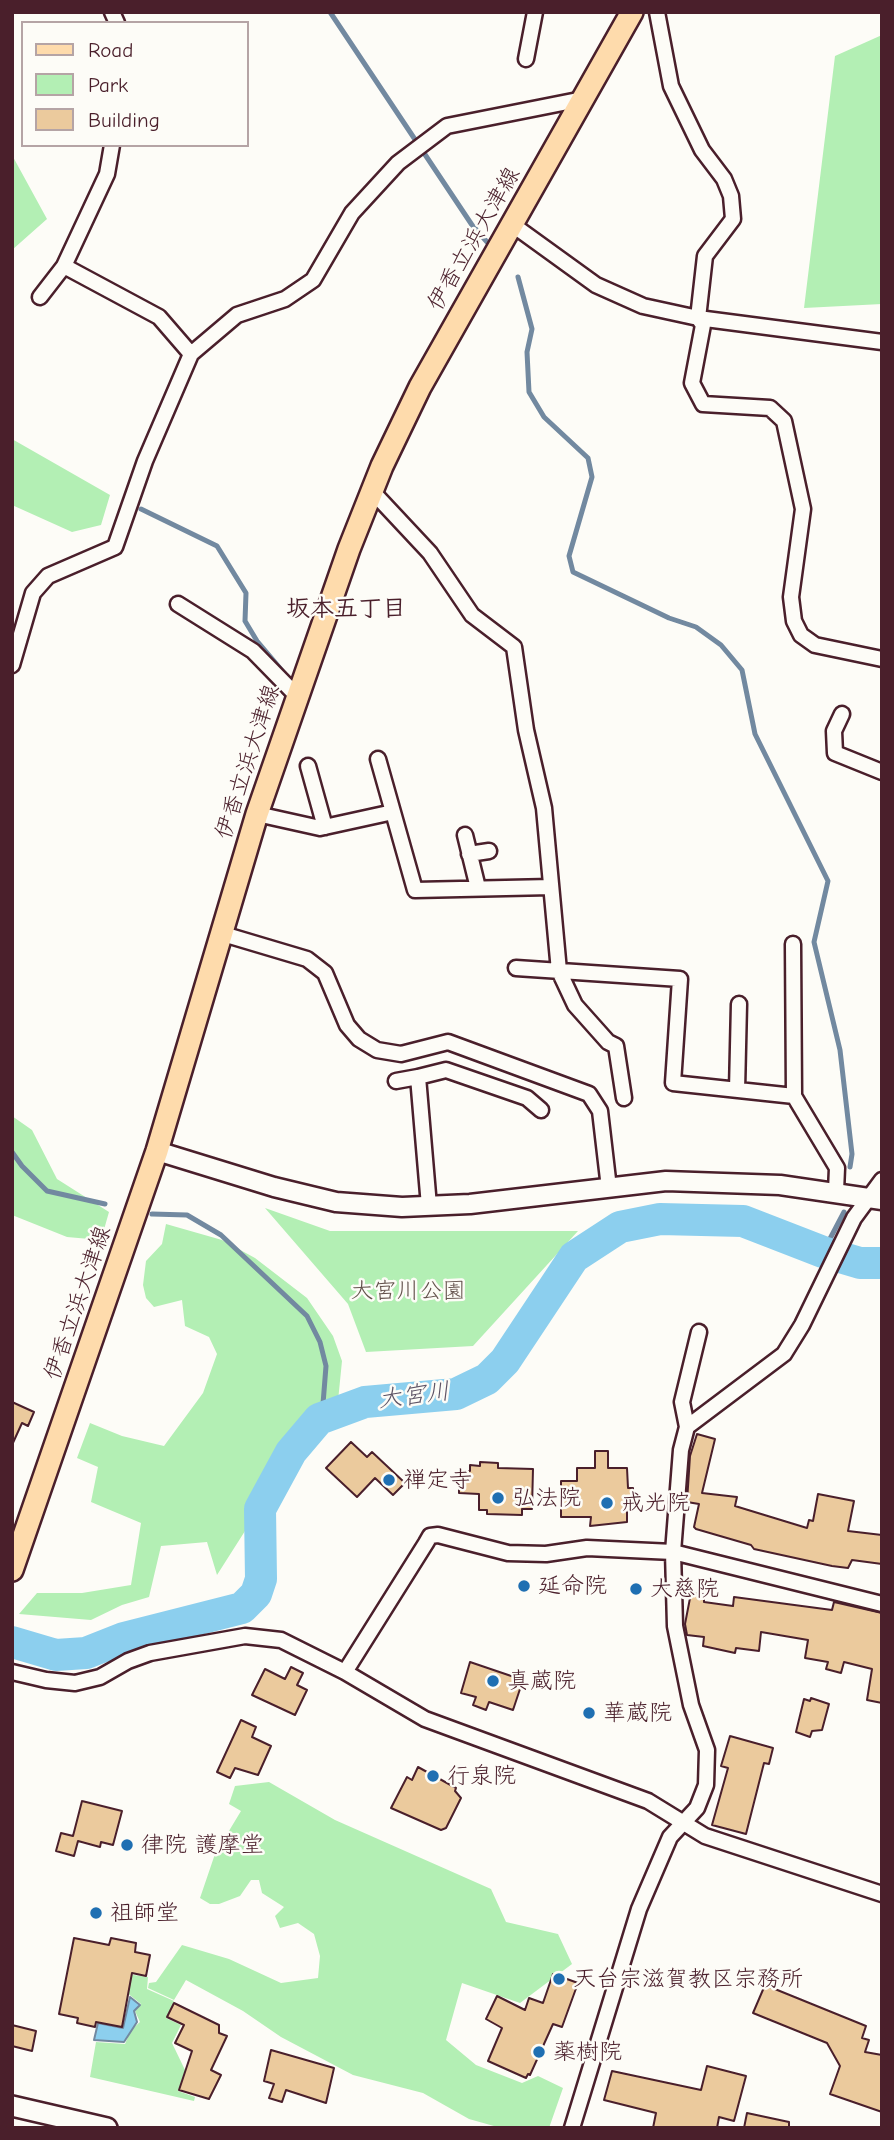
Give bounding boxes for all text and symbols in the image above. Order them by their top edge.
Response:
legend [21,21,248,147]
text: Road [88,38,133,62]
text: Park [88,73,128,97]
text: Building [88,108,160,132]
street label: 伊香立浜大津線 [422,162,526,316]
district label: 坂本五丁目 [286,595,406,623]
street label: 伊香立浜大津線 [210,681,286,843]
street label: 伊香立浜大津線 [39,1222,117,1384]
park label: 大宮川公園 [351,1277,465,1305]
water label: 大宮川 [377,1377,451,1415]
place label: 禅定寺 [403,1466,472,1494]
marker: 禅定寺 [381,1472,397,1488]
place label: 弘法院 [512,1484,581,1512]
place label: 戒光院 [621,1489,690,1517]
marker: 弘法院 [490,1490,506,1506]
marker: 戒光院 [599,1495,615,1511]
place label: 延命院 [538,1572,607,1600]
place label: 大慈院 [650,1575,719,1603]
marker: 延命院 [516,1578,532,1594]
marker: 大慈院 [628,1581,644,1597]
place label: 真蔵院 [507,1667,576,1695]
marker: 真蔵院 [485,1673,501,1689]
place label: 華蔵院 [603,1699,672,1727]
marker: 華蔵院 [581,1705,597,1721]
place label: 行泉院 [447,1762,516,1790]
marker: 行泉院 [425,1768,441,1784]
place label: 律院 護摩堂 [141,1831,264,1859]
marker: 律院 護摩堂 [119,1837,135,1853]
place label: 祖師堂 [110,1899,179,1927]
marker: 祖師堂 [88,1905,104,1921]
place label: 天台宗滋賀教区宗務所 [573,1965,803,1993]
marker: 天台宗滋賀教区宗務所 [551,1971,567,1987]
place label: 薬樹院 [553,2038,622,2066]
marker: 薬樹院 [531,2044,547,2060]

